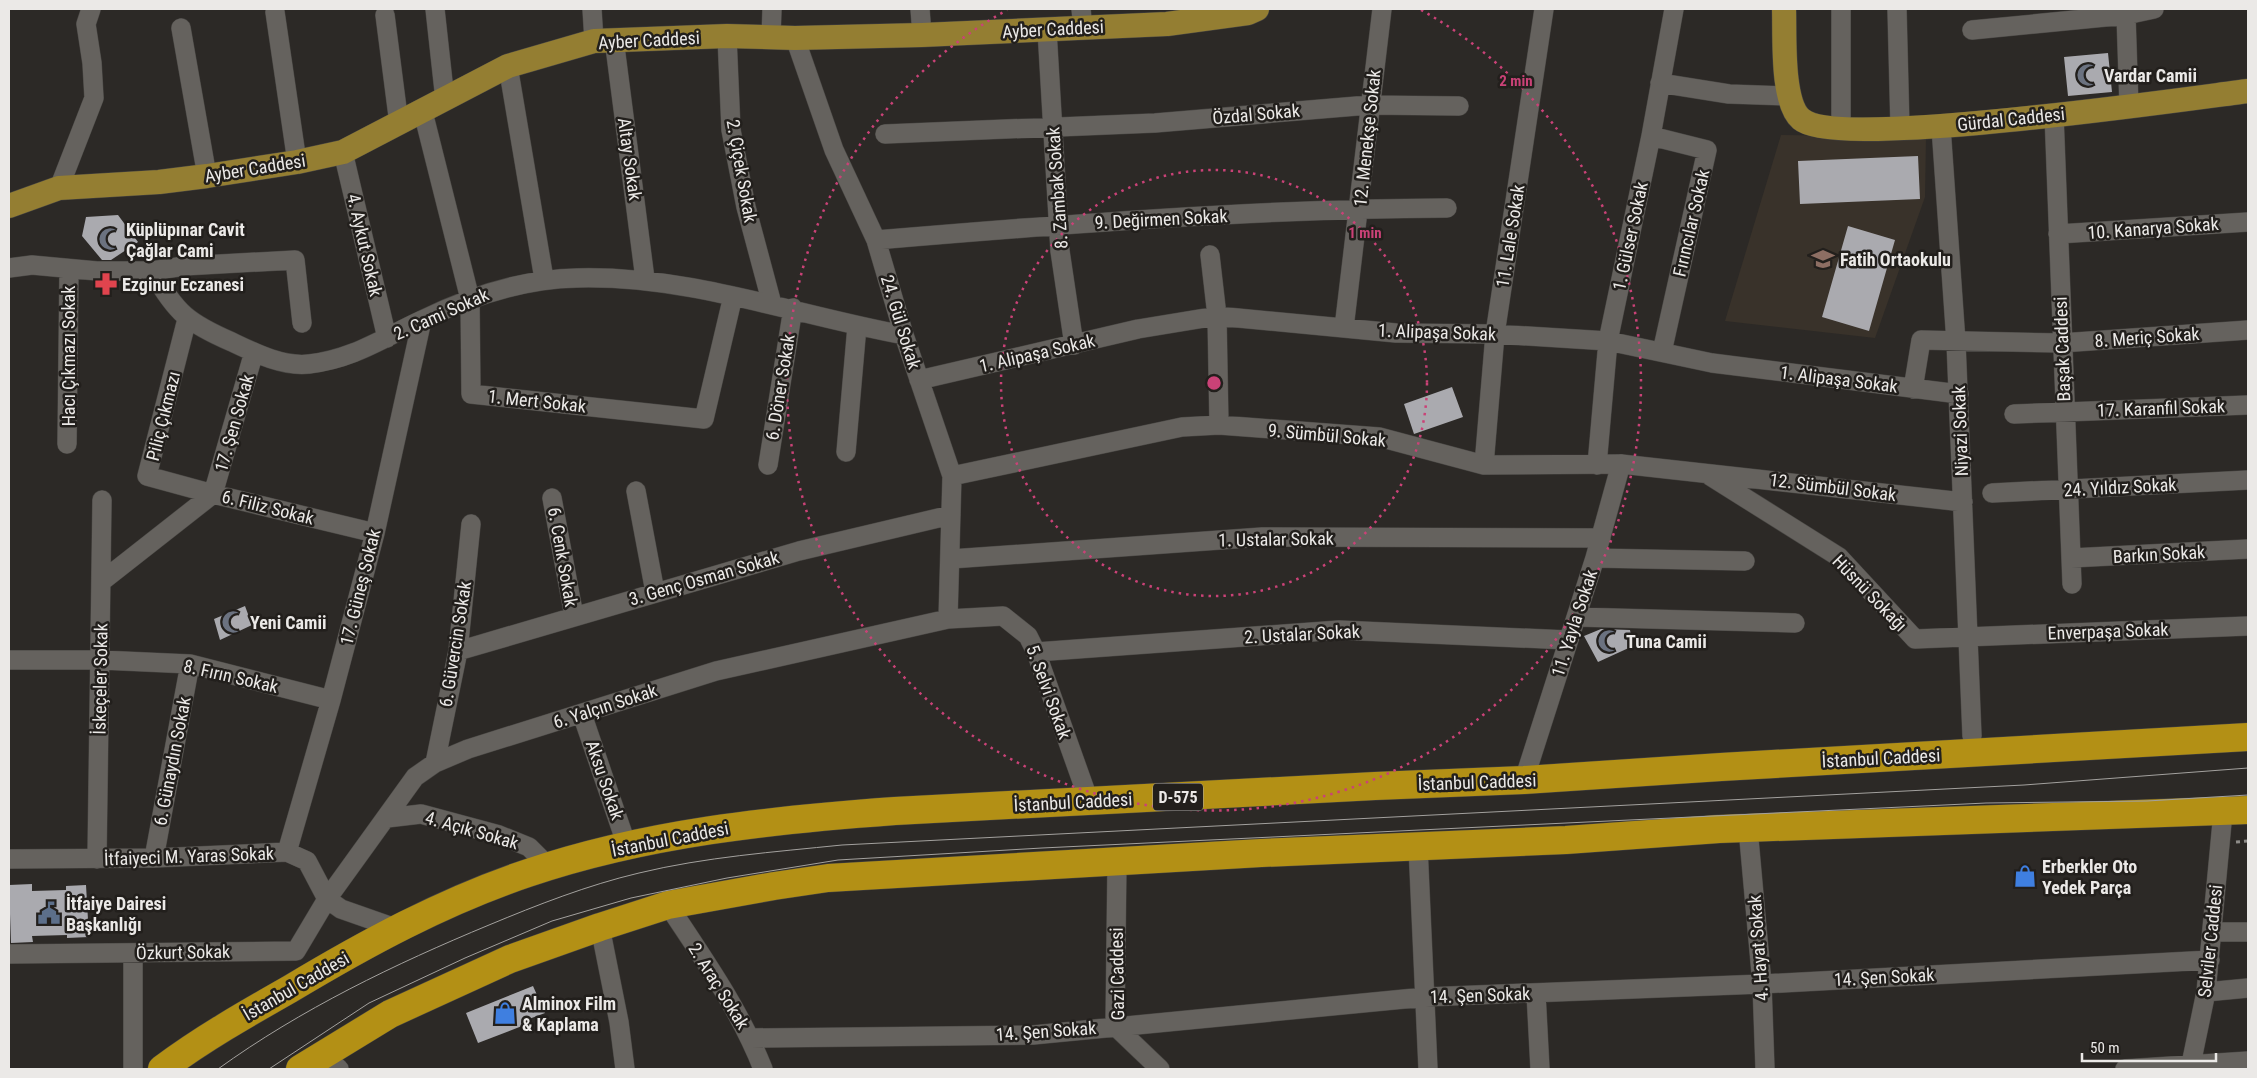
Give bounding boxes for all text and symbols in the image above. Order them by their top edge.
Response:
street label: Ayber Caddesi [1002,16,1104,42]
street label: Ayber Caddesi [598,27,700,53]
mosque icon: Vardar Camii [2075,62,2101,88]
place label: Vardar Camii [2104,65,2197,86]
street label: 12. Menekşe Sokak [1349,68,1385,208]
text: 2 min [1499,72,1533,90]
street label: Özdal Sokak [1211,100,1301,128]
street label: Gürdal Caddesi [1956,103,2066,135]
street label: Altay Sokak [614,116,646,202]
street label: 2. Çiçek Sokak [723,118,761,224]
street label: 8. Zambak Sokak [1042,126,1072,250]
street label: Ayber Caddesi [203,150,307,186]
street label: Fırıncılar Sokak [1668,167,1714,279]
street label: 1. Gülser Sokak [1608,180,1652,292]
street label: 11. Lale Sokak [1492,183,1528,289]
street label: 4. Aykut Sokak [343,192,387,298]
street label: 9. Değirmen Sokak [1094,205,1228,233]
street label: 10. Kanarya Sokak [2087,213,2219,243]
place label: Küplüpınar Cavit Çağlar Cami [126,219,245,261]
text: 1 min [1348,224,1382,242]
mosque icon: Küplüpınar Cavit Çağlar Cami [97,226,123,252]
school or university icon: Fatih Ortaokulu [1810,246,1836,272]
place label: Fatih Ortaokulu [1840,249,1951,270]
pharmacy icon: Ezginur Eczanesi [93,271,119,297]
street label: 24. Gül Sokak [877,272,925,372]
place label: Ezginur Eczanesi [122,274,244,295]
street label: 2. Cami Sokak [390,284,492,344]
street label: Hacı Çıkmazı Sokak [58,286,79,426]
street label: Başak Caddesi [2050,296,2074,402]
street label: 1. Alipaşa Sokak [1378,319,1496,345]
street label: 8. Meriç Sokak [2094,323,2200,351]
street label: 1. Alipaşa Sokak [977,329,1097,377]
street label: 6. Döner Sokak [761,332,799,442]
street label: 1. Alipaşa Sokak [1779,361,1899,397]
street label: Piliç Çıkmazı [142,369,184,463]
street label: 17. Şen Sokak [210,372,258,474]
centre of rings [1205,374,1223,392]
street label: 1. Mert Sokak [487,385,587,417]
street label: Niyazi Sokak [1948,385,1972,477]
street label: 17. Karanfil Sokak [2097,395,2225,421]
street label: 9. Sümbül Sokak [1267,419,1387,451]
street label: 12. Sümbül Sokak [1769,469,1897,505]
street label: 24. Yıldız Sokak [2063,474,2177,500]
street label: 6. Filiz Sokak [220,485,316,529]
street label: 6. Cenk Sokak [544,506,582,608]
street label: 17. Güneş Sokak [335,527,385,647]
street label: 1. Ustalar Sokak [1218,527,1334,551]
street label: Barkın Sokak [2112,541,2206,567]
street label: 3. Genç Osman Sokak [626,547,782,609]
street label: Hüsnü Sokağı [1828,551,1912,635]
street label: 11. Yayla Sokak [1547,567,1601,679]
street label: 6. Güvercin Sokak [435,580,475,708]
mosque icon: Yeni Camii [220,609,246,635]
place label: Yeni Camii [250,612,327,633]
street label: Enverpaşa Sokak [2047,618,2169,644]
street label: 2. Ustalar Sokak [1244,620,1360,648]
street label: İskeçeler Sokak [89,623,111,735]
mosque icon: Tuna Camii [1596,628,1622,654]
place label: Tuna Camii [1626,631,1707,652]
street label: 5. Selvi Sokak [1022,642,1076,742]
street label: 8. Fırın Sokak [182,655,280,697]
street label: 6. Yalçın Sokak [550,679,660,733]
street label: 6. Günaydın Sokak [149,695,195,827]
street label: Aksu Sokak [582,737,628,823]
street label: İstanbul Caddesi [1821,744,1941,772]
street label: İstanbul Caddesi [1417,769,1537,795]
road number: D-575 [1153,784,1203,810]
street label: İstanbul Caddesi [1013,788,1133,816]
street label: 4. Açık Sokak [423,807,521,853]
street label: İstanbul Caddesi [610,817,730,861]
street label: İtfaiyeci M. Yaras Sokak [104,843,274,869]
place label: Erberkler Oto Yedek Parça [2042,856,2137,898]
shop icon: Erberkler Oto Yedek Parça [2012,863,2038,889]
street label: Selviler Caddesi [2194,884,2226,998]
place label: İtfaiye Dairesi Başkanlığı [66,893,166,935]
street label: 4. Hayat Sokak [1744,894,1772,1002]
public building icon: İtfaiye Dairesi Başkanlığı [36,900,62,926]
street label: Gazi Caddesi [1106,927,1128,1021]
street label: 2. Araç Sokak [684,939,754,1033]
street label: Özkurt Sokak [136,941,230,963]
street label: İstanbul Caddesi [239,947,353,1025]
street label: 14. Şen Sokak [1833,964,1935,990]
street label: 14. Şen Sokak [1429,983,1531,1007]
place label: Alminox Film & Kaplama [522,993,616,1035]
shop icon: Alminox Film & Kaplama [492,1000,518,1026]
street label: 14. Şen Sokak [995,1017,1097,1045]
scale bar [2082,1030,2216,1062]
text: 50 m [2090,1039,2120,1057]

